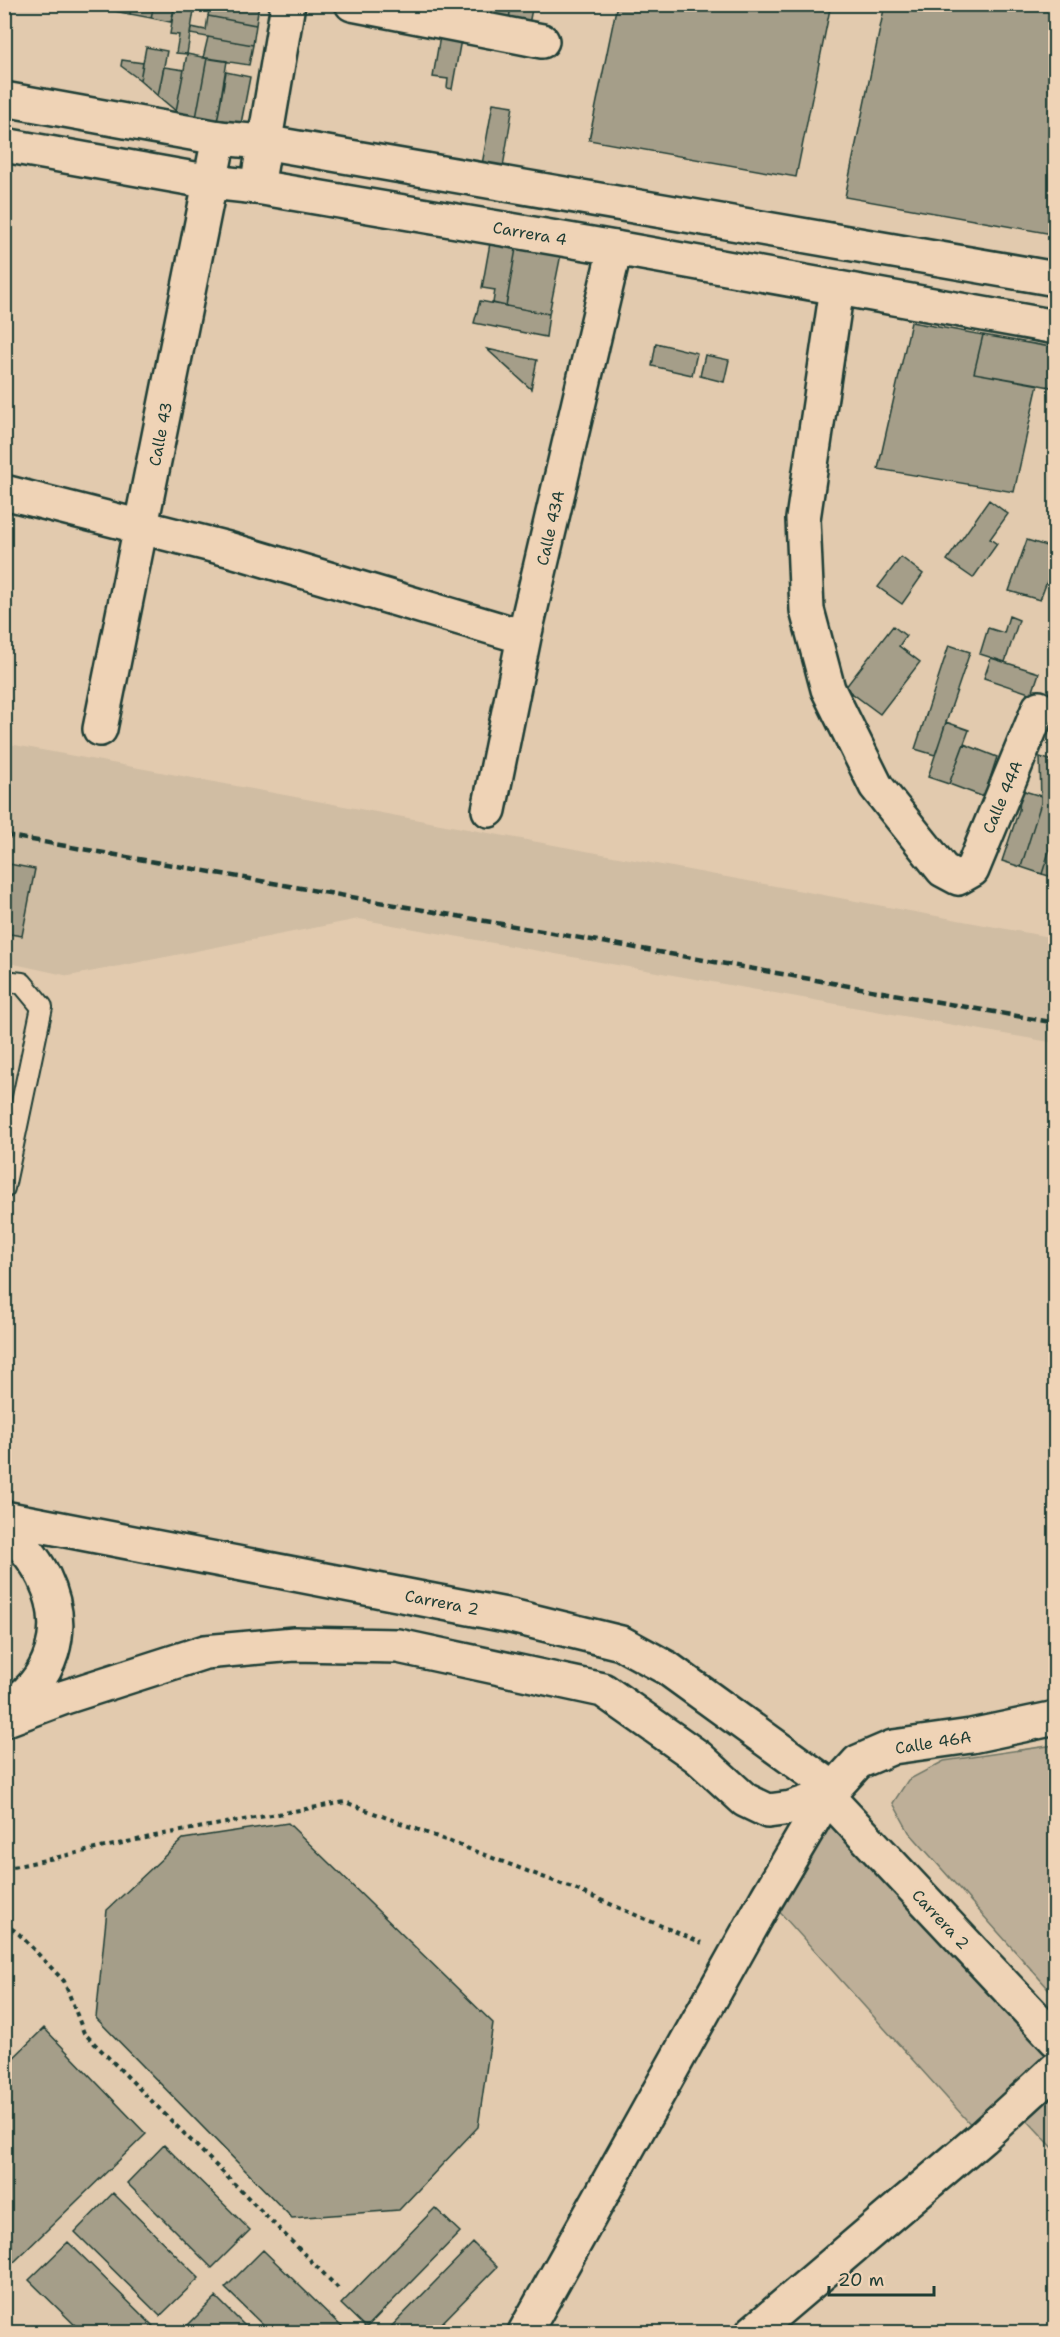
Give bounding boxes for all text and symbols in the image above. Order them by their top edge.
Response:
street label: Carrera 4 [491,217,569,250]
street label: Calle 43 [144,400,177,468]
street label: Calle 43A [532,489,569,568]
street label: Calle 44A [978,758,1027,837]
street label: Carrera 2 [403,1585,481,1620]
street label: Calle 46A [893,1726,973,1759]
street label: Carrera 2 [907,1885,974,1954]
scale bar [829,2259,934,2297]
text: 20 m [838,2268,884,2292]

